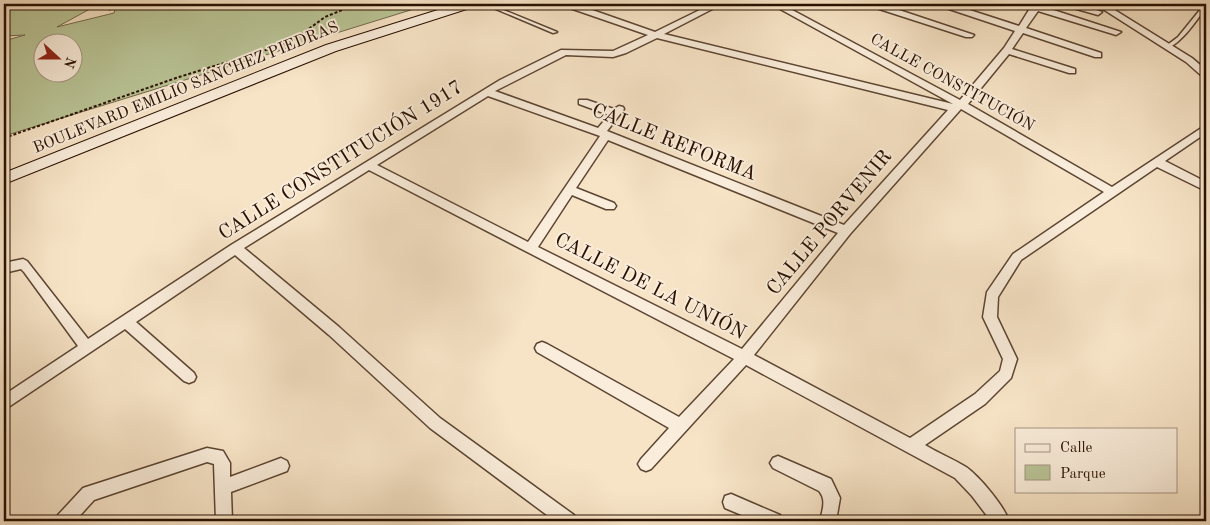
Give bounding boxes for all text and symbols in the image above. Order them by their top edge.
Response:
street label: BOULEVARD EMILIO SÁNCHEZ PIEDRAS [30,18,342,158]
street label: CALLE CONSTITUCIÓN [867,27,1039,135]
north arrow [32,32,82,82]
street label: CALLE CONSTITUCIÓN 1917 [213,74,466,245]
street label: CALLE REFORMA [589,101,759,185]
street label: CALLE PORVENIR [764,147,896,299]
street label: CALLE DE LA UNIÓN [551,227,751,344]
legend [1015,428,1178,492]
text: Calle [1060,441,1093,456]
text: Parque [1060,467,1106,482]

